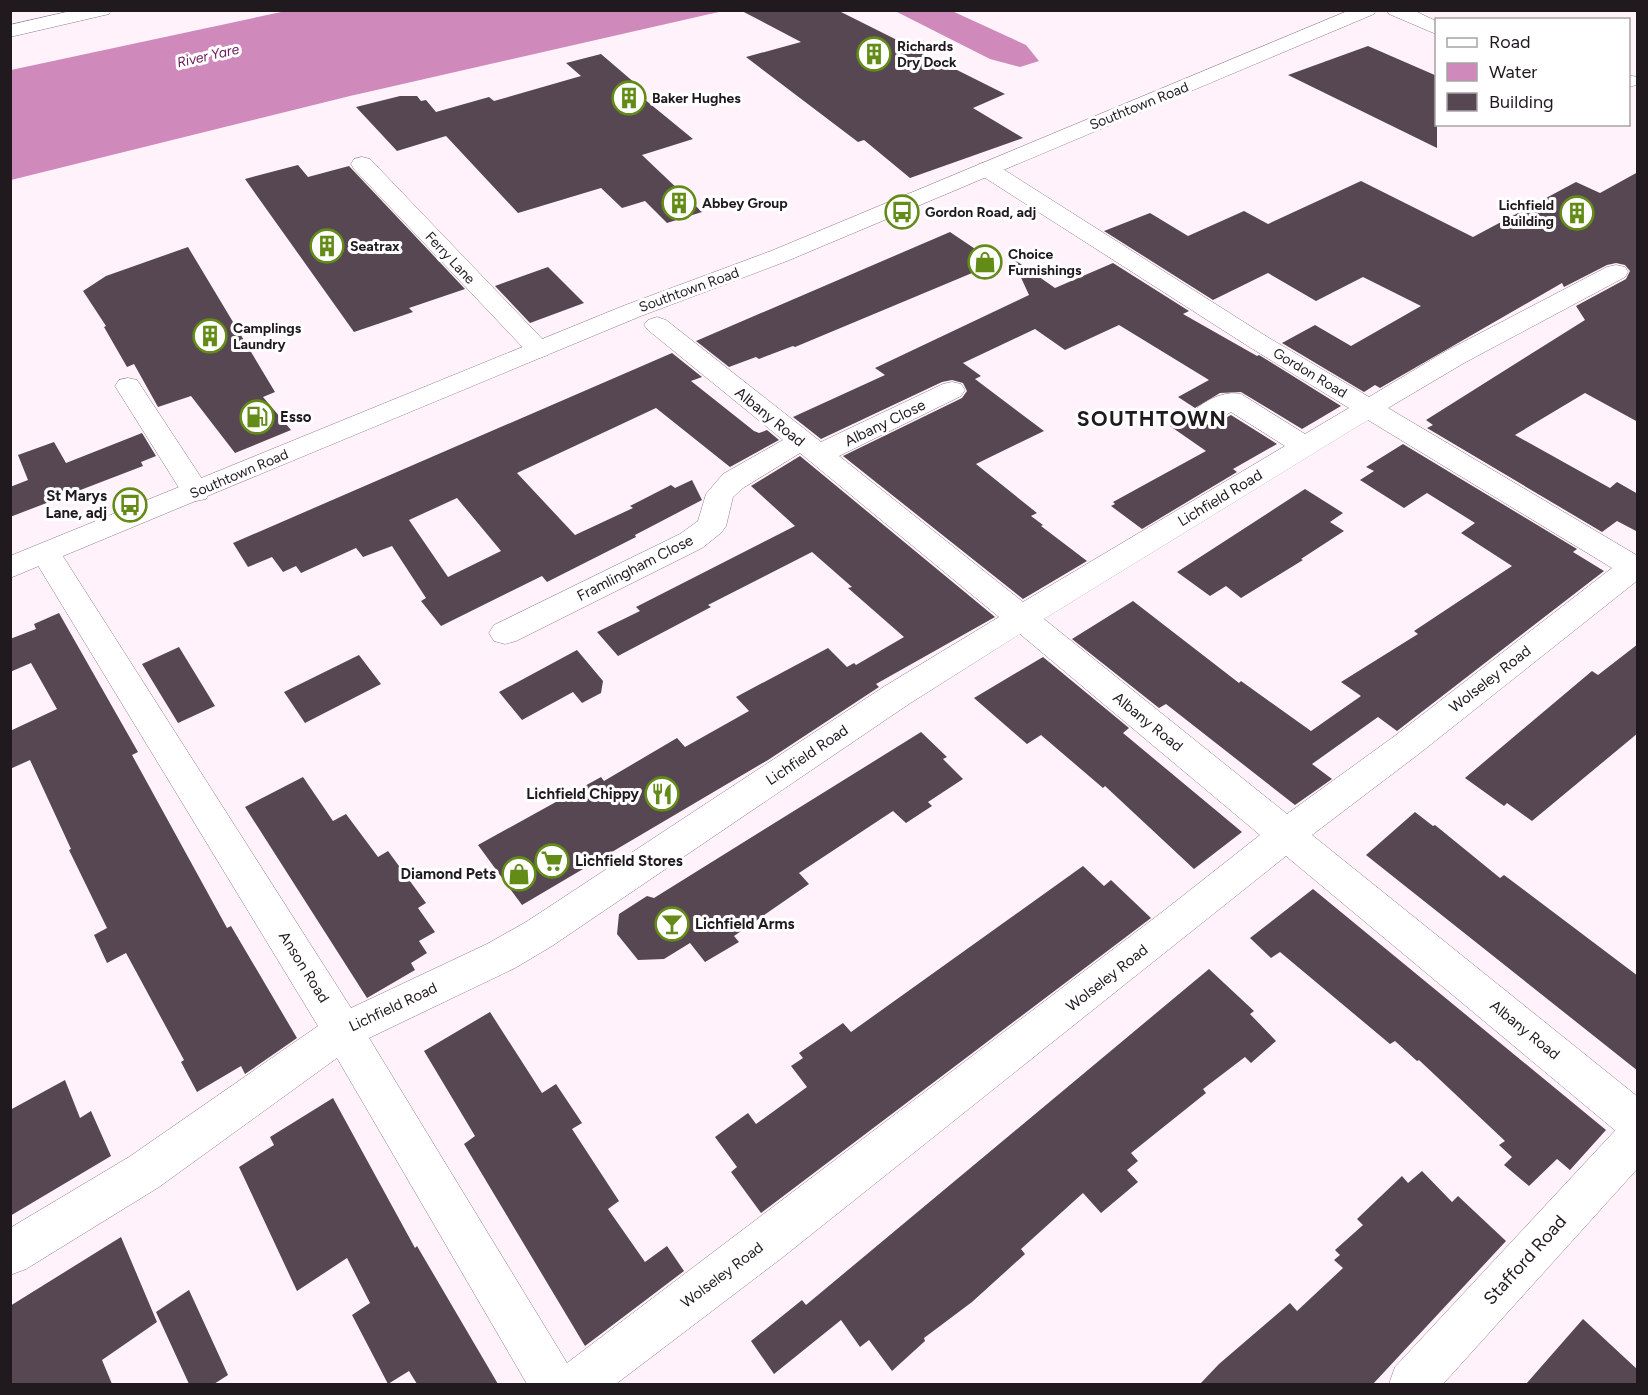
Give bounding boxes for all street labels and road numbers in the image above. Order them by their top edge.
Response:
street label: Southtown Road [1087,78,1191,134]
street label: Ferry Lane [422,228,479,288]
street label: Southtown Road [637,264,741,316]
street label: Gordon Road [1270,344,1350,402]
street label: Albany Road [732,383,808,451]
street label: Albany Close [842,396,928,450]
street label: Southtown Road [187,446,291,502]
street label: Lichfield Road [1175,466,1265,530]
street label: Framlingham Close [574,531,696,605]
street label: Wolseley Road [1446,642,1534,716]
street label: Albany Road [1110,688,1186,756]
street label: Lichfield Road [762,721,852,789]
street label: Anson Road [275,928,333,1006]
street label: Wolseley Road [1063,941,1151,1015]
street label: Lichfield Road [346,979,440,1035]
street label: Albany Road [1487,996,1563,1064]
street label: Stafford Road [1479,1211,1571,1309]
street label: Wolseley Road [677,1238,767,1312]

